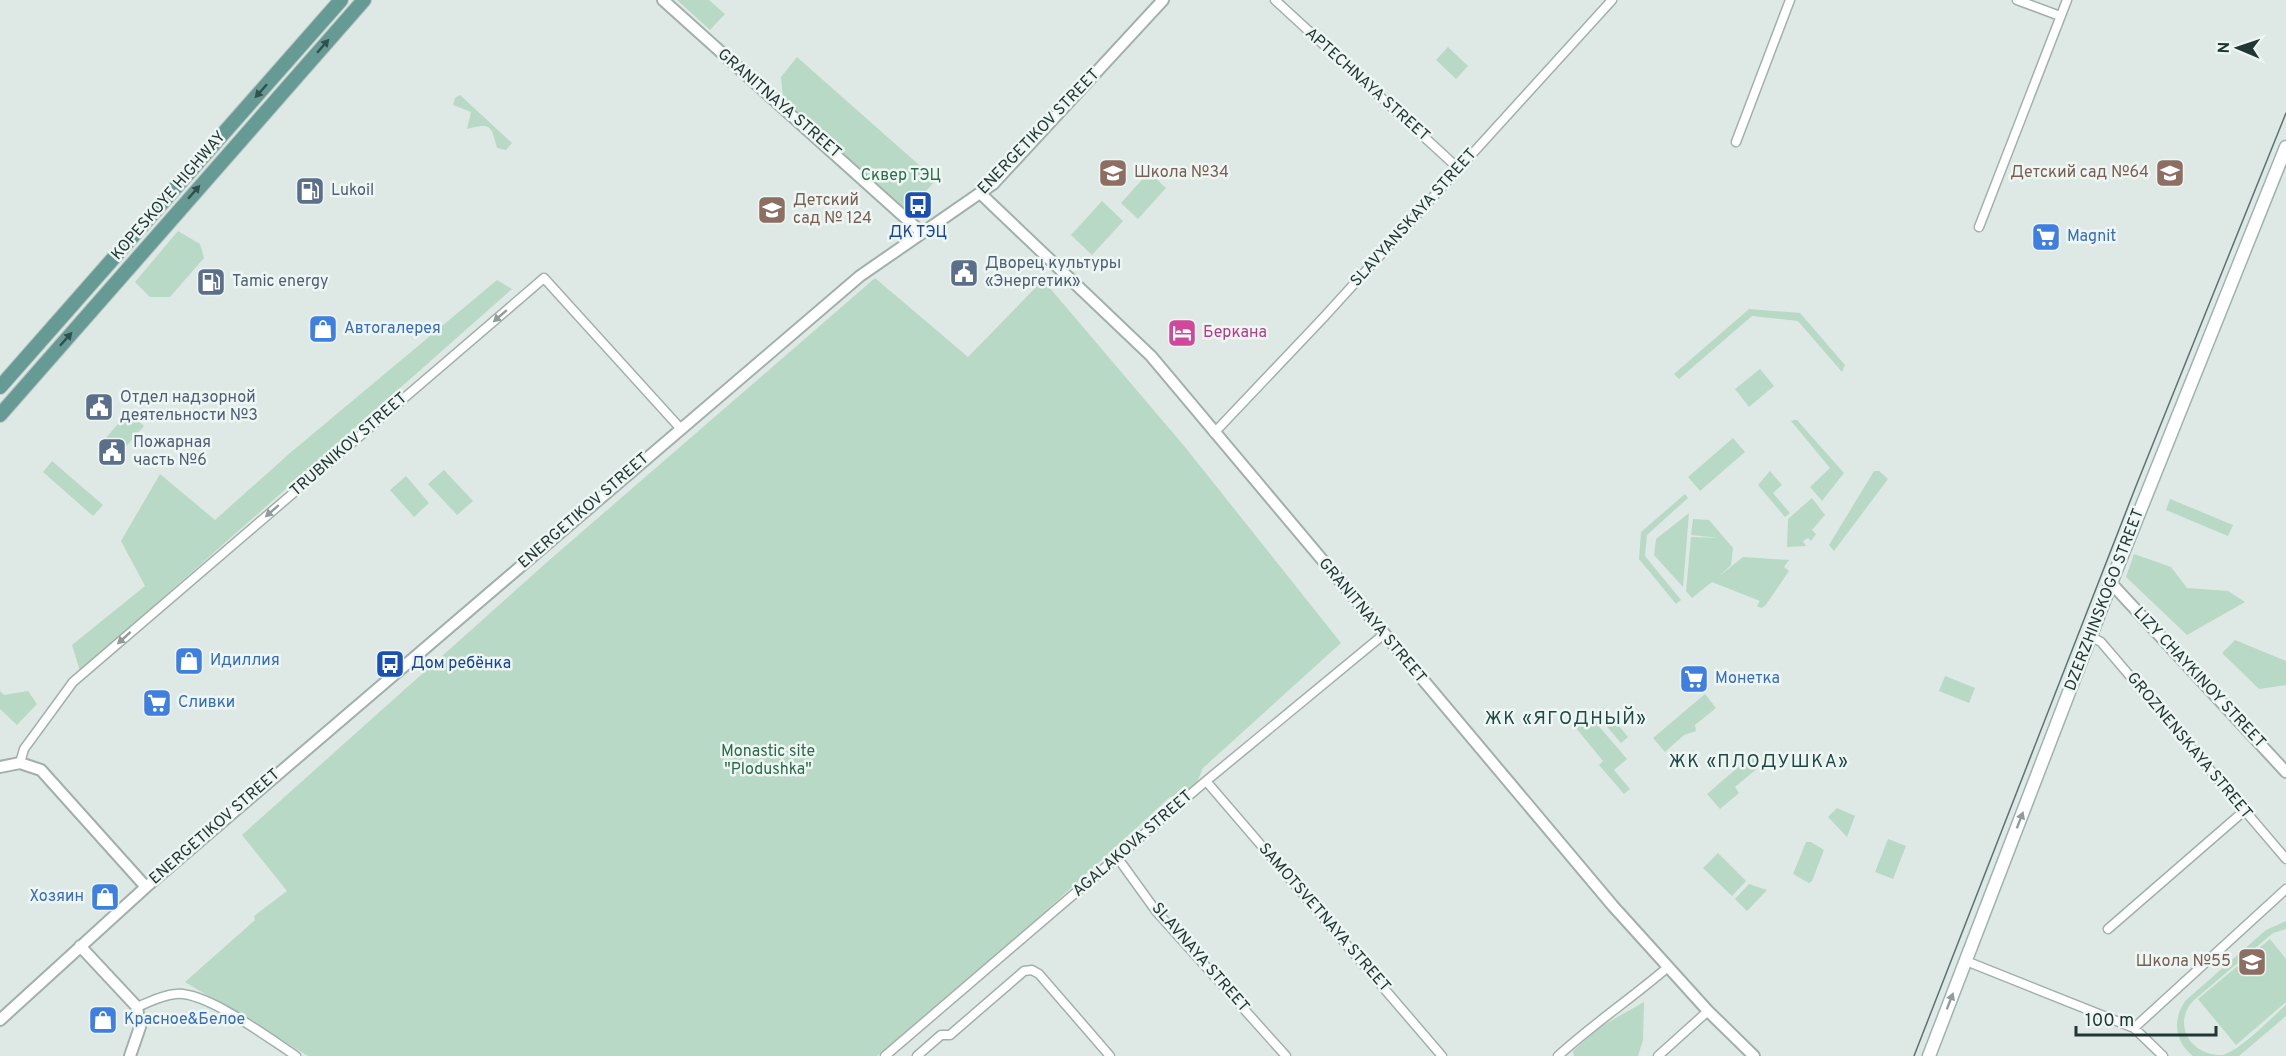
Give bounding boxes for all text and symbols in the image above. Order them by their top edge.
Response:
north arrow [2208,18,2268,78]
street label: APTECHNAYA STREET [1301,24,1433,146]
one-way arrow [316,39,329,54]
text: N [2215,41,2235,54]
street label: GRANITNAYA STREET [713,45,845,163]
street label: ENERGETIKOV STREET [974,65,1104,199]
one-way arrow [254,84,268,99]
street label: KOPESKOYE HIGHWAY [107,127,231,265]
street label: SLAVYANSKAYA STREET [1347,145,1481,291]
school or university icon: Школа №34 [1097,157,1129,189]
school or university icon: Детский сад №64 [2154,157,2186,189]
place label: Школа №34 [1134,163,1229,183]
place label: Детский сад №64 [2010,163,2149,183]
park label: Сквер ТЭЦ [861,166,941,186]
fuel station icon: Lukoil [294,175,326,207]
place label: Lukoil [331,181,374,201]
one-way arrow [188,184,201,200]
bus stop icon: ДК ТЭЦ [902,189,934,221]
place label: Детский сад № 124 [793,191,872,229]
school or university icon: Детский сад № 124 [756,194,788,226]
supermarket icon: Magnit [2030,221,2062,253]
place label: ДК ТЭЦ [889,223,947,243]
place label: Magnit [2067,227,2116,247]
place label: Дворец культуры «Энергетик» [985,254,1121,292]
public building icon: Дворец культуры «Энергетик» [948,257,980,289]
fuel station icon: Tamic energy [195,266,227,298]
place label: Tamic energy [232,272,329,292]
one-way arrow [492,309,508,322]
shop icon: Автогалерея [307,313,339,345]
hotel icon: Беркана [1166,317,1198,349]
place label: Автогалерея [344,319,441,339]
place label: Беркана [1203,323,1267,343]
one-way arrow [59,332,72,347]
place label: Отдел надзорной деятельности №3 [120,388,258,426]
street label: TRUBNIKOV STREET [286,389,412,501]
public building icon: Отдел надзорной деятельности №3 [83,391,115,423]
place label: Пожарная часть №6 [133,433,211,471]
public building icon: Пожарная часть №6 [96,436,128,468]
street label: ENERGETIKOV STREET [514,449,654,573]
one-way arrow [265,504,280,517]
street label: DZERZHINSKOGO STREET [2061,506,2149,694]
street label: GRANITNAYA STREET [1314,554,1430,688]
street label: LIZY CHAYKINOY STREET [2129,603,2269,753]
one-way arrow [117,631,132,644]
shop icon: Идиллия [173,645,205,677]
bus stop icon: Дом ребёнка [374,648,406,680]
place label: Идиллия [210,651,280,671]
place label: Дом ребёнка [411,654,511,674]
supermarket icon: Монетка [1678,663,1710,695]
place label: Монетка [1715,669,1780,689]
street label: GROZNENSKAYA STREET [2122,669,2256,823]
supermarket icon: Сливки [141,687,173,719]
place label: Сливки [178,693,235,713]
district label: ЖК «ЯГОДНЫЙ» [1485,706,1647,731]
park label: Monastic site "Plodushka" [721,742,815,780]
district label: ЖК «ПЛОДУШКА» [1669,751,1849,774]
street label: ENERGETIKOV STREET [145,765,285,889]
street label: AGALAKOVA STREET [1069,786,1197,902]
one-way arrow [2016,810,2026,828]
street label: SAMOTSVETNAYA STREET [1254,839,1394,997]
shop icon: Хозяин [89,881,121,913]
place label: Хозяин [30,887,84,907]
street label: SLAVNAYA STREET [1147,899,1253,1017]
school or university icon: Школа №55 [2236,946,2268,978]
place label: Школа №55 [2136,952,2231,972]
one-way arrow [1945,992,1955,1010]
scale bar [2076,999,2216,1037]
shop icon: Красное&Белое [87,1004,119,1036]
place label: Красное&Белое [124,1010,245,1030]
text: 100 m [2085,1010,2134,1033]

